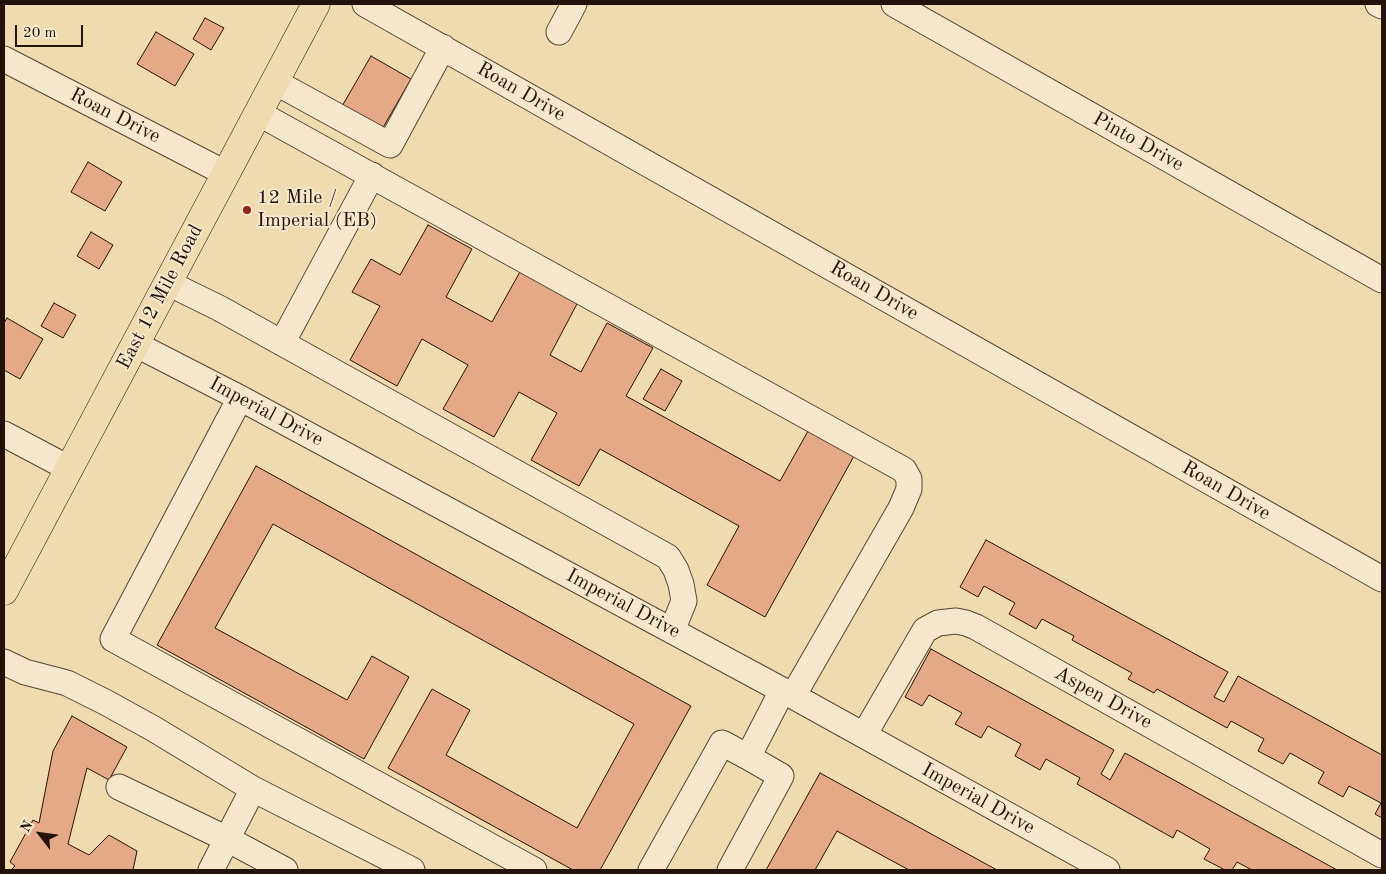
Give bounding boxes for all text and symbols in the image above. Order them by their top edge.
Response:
scale bar [18,15,85,47]
text: 20 m [23,26,57,41]
street label: Roan Drive [472,57,570,127]
street label: Roan Drive [66,83,164,149]
street label: Pinto Drive [1088,107,1188,177]
place label: 12 Mile / Imperial (EB) [257,186,377,233]
marker: 12 Mile / Imperial (EB) [241,204,253,216]
street label: East 12 Mile Road [112,220,208,374]
street label: Roan Drive [825,256,923,326]
street label: Imperial Drive [205,372,327,452]
street label: Roan Drive [1177,456,1275,526]
street label: Imperial Drive [562,564,684,644]
street label: Aspen Drive [1050,661,1156,735]
street label: Imperial Drive [917,758,1039,840]
north arrow [15,809,65,859]
text: N [18,818,36,835]

